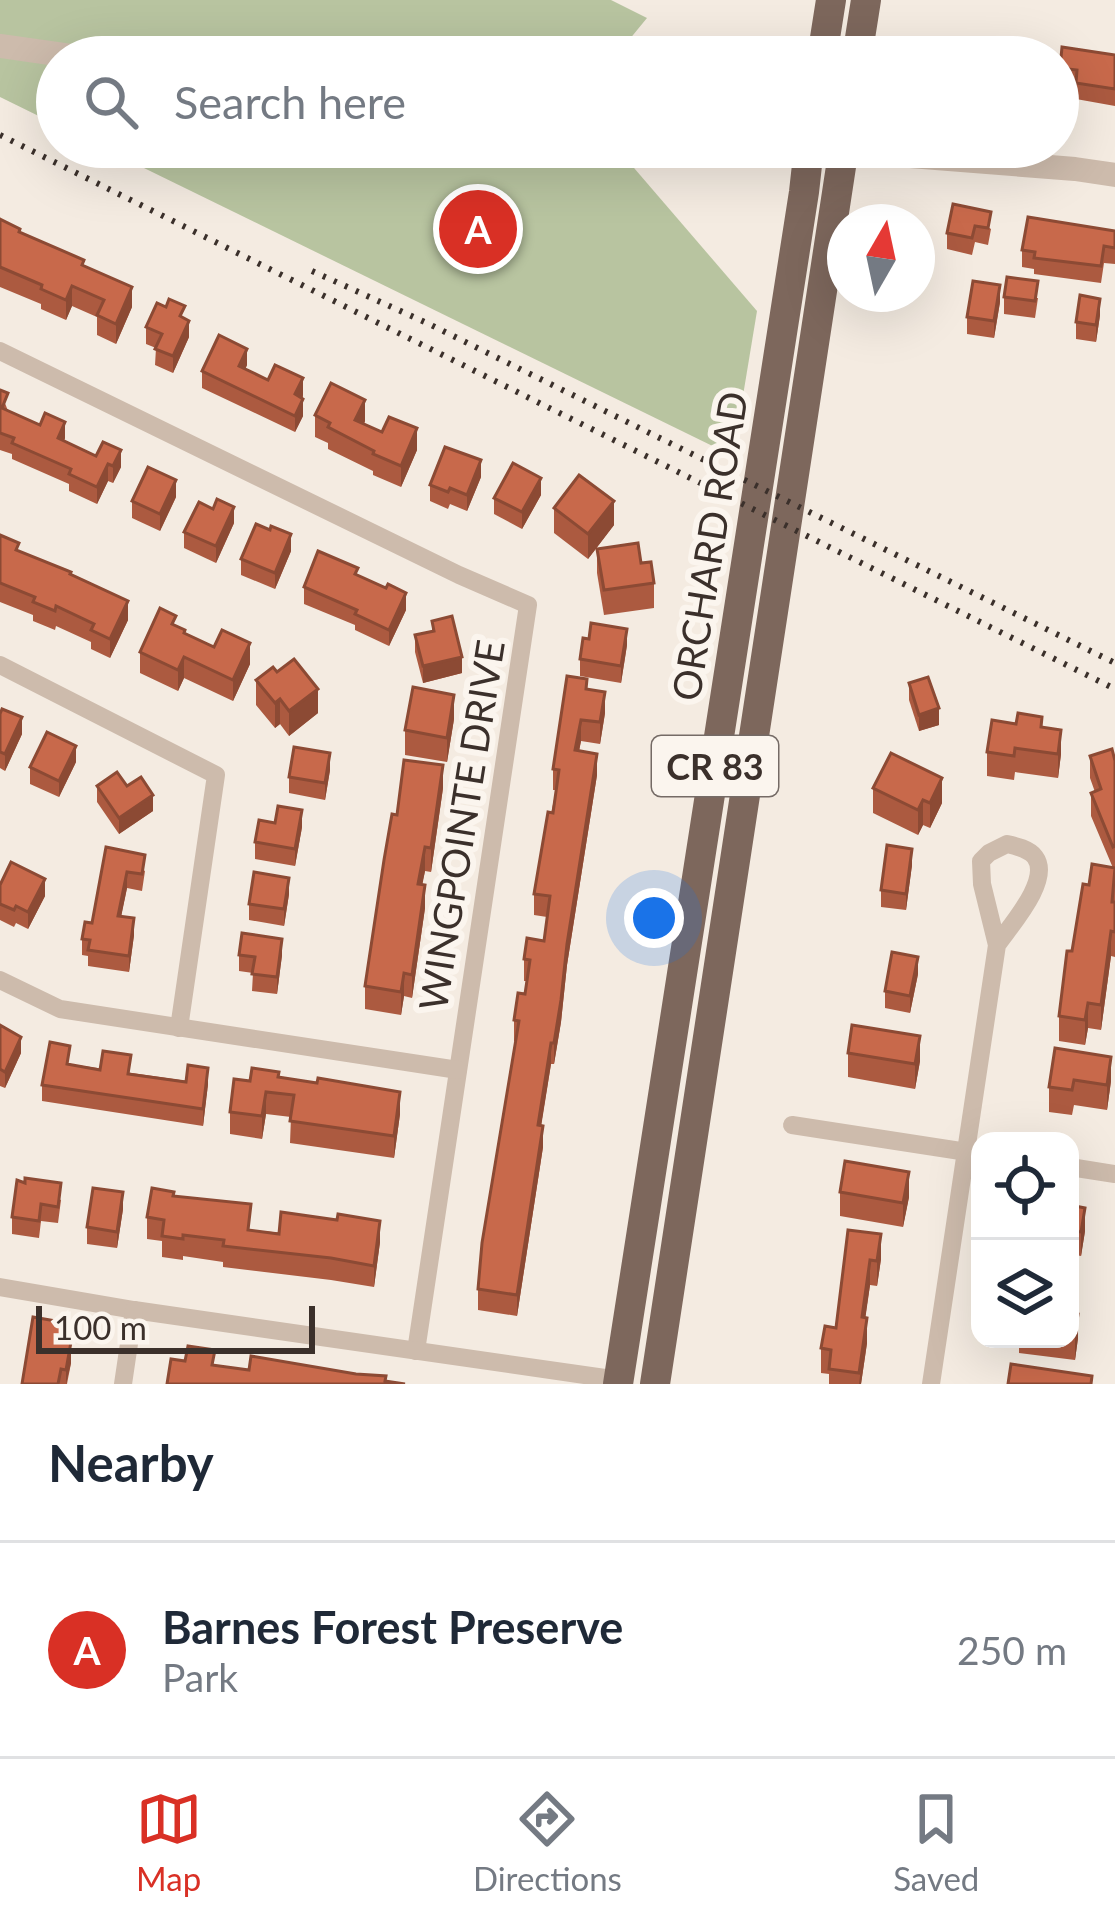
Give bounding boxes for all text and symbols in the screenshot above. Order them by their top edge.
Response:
search box [36,36,1079,168]
icon: search [78,69,144,135]
text: Search here [174,75,406,129]
pin: A [439,184,517,274]
north arrow [827,204,935,312]
street label: ORCHARD ROAD [662,388,756,704]
street label: WINGPOINTE DRIVE [409,637,513,1013]
road number: CR 83 [652,736,778,796]
your location [624,888,684,948]
map controls [971,1132,1079,1348]
button: locate [971,1132,1079,1240]
button: layers [971,1240,1079,1348]
scale bar [36,1300,315,1353]
text: 100 m [54,1307,147,1347]
text: Nearby [48,1432,214,1493]
text: Barnes Forest Preserve [162,1600,623,1654]
text: A [73,1627,101,1673]
text: 250 m [957,1627,1067,1673]
text: Park [162,1654,238,1700]
tab: Map [136,1786,202,1898]
tab: Directions [473,1786,622,1898]
tab: Saved [893,1786,979,1898]

